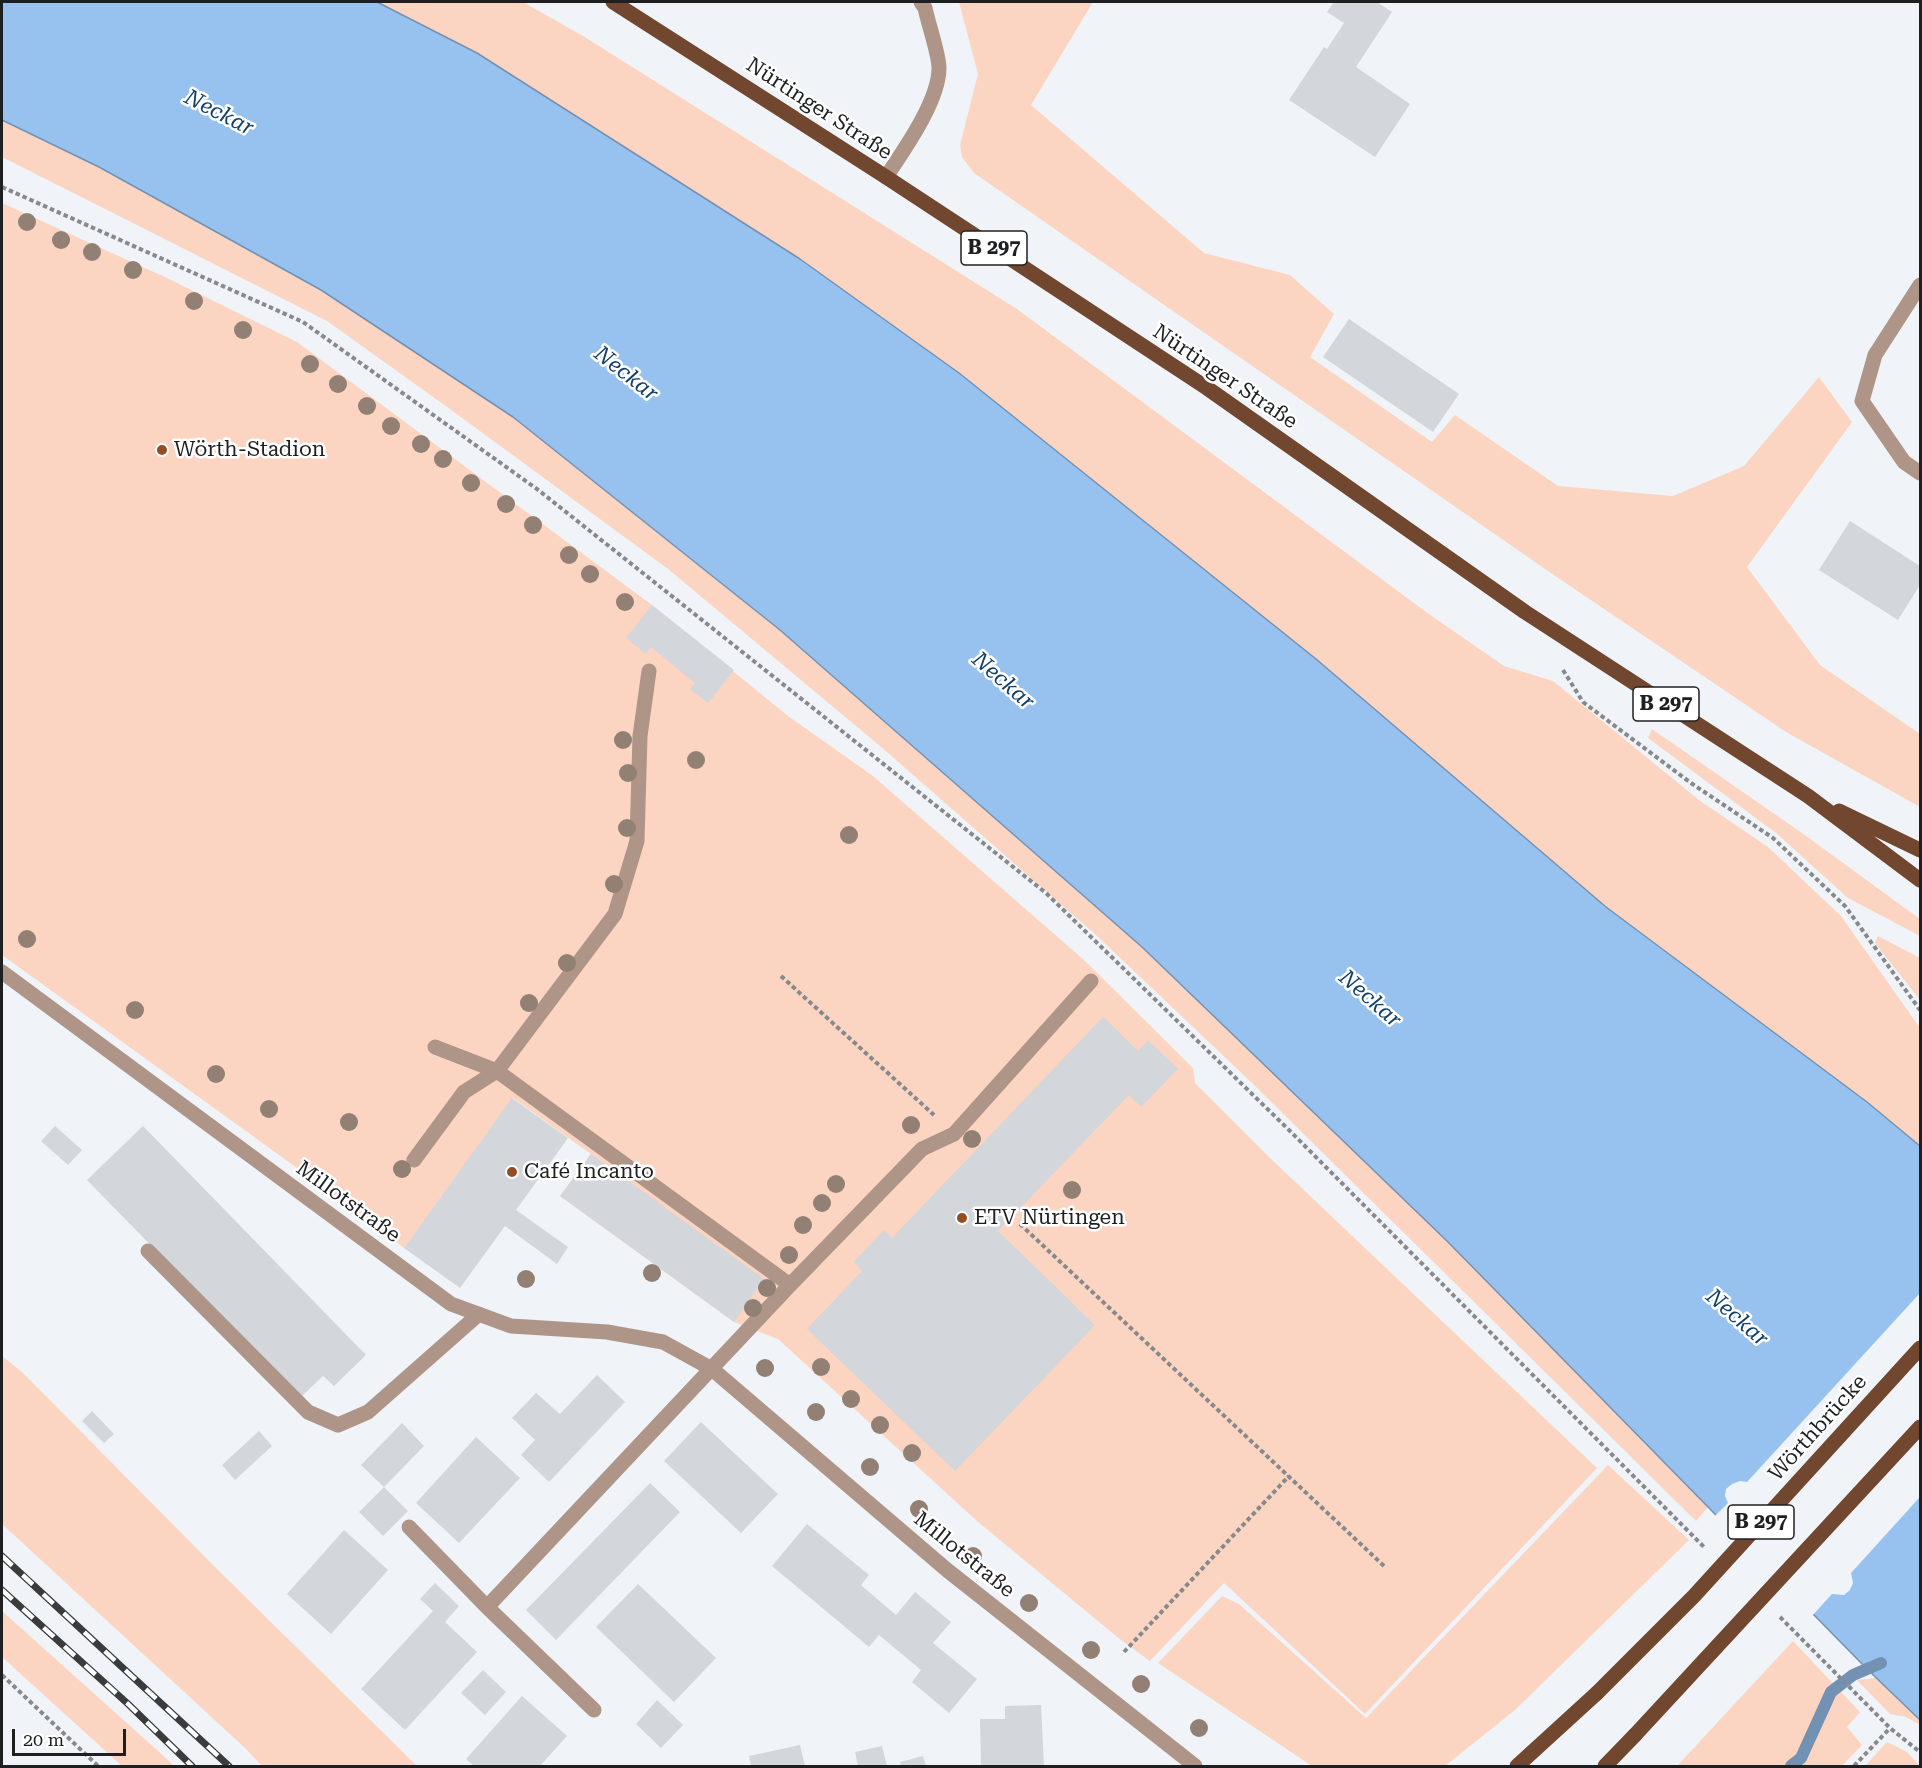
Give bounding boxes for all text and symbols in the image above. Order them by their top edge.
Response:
street label: Nürtinger Straße [741,52,897,166]
water label: Neckar [180,84,258,142]
road number: B 297 [961,231,1027,265]
street label: Nürtinger Straße [1148,319,1302,435]
water label: Neckar [589,341,663,407]
place label: Wörth-Stadion [174,437,325,463]
marker: Wörth-Stadion [155,443,169,457]
water label: Neckar [966,647,1040,715]
road number: B 297 [1633,687,1699,721]
water label: Neckar [1333,965,1407,1033]
street label: Millotstraße [291,1156,405,1248]
place label: Café Incanto [524,1159,654,1185]
marker: Café Incanto [505,1165,519,1179]
place label: ETV Nürtingen [974,1205,1125,1231]
marker: ETV Nürtingen [955,1211,969,1225]
water label: Neckar [1700,1284,1774,1352]
street label: Wörthbrücke [1764,1370,1872,1486]
road number: B 297 [1728,1505,1794,1539]
street label: Millotstraße [908,1507,1020,1603]
scale bar [15,1717,129,1755]
text: 20 m [23,1729,64,1750]

